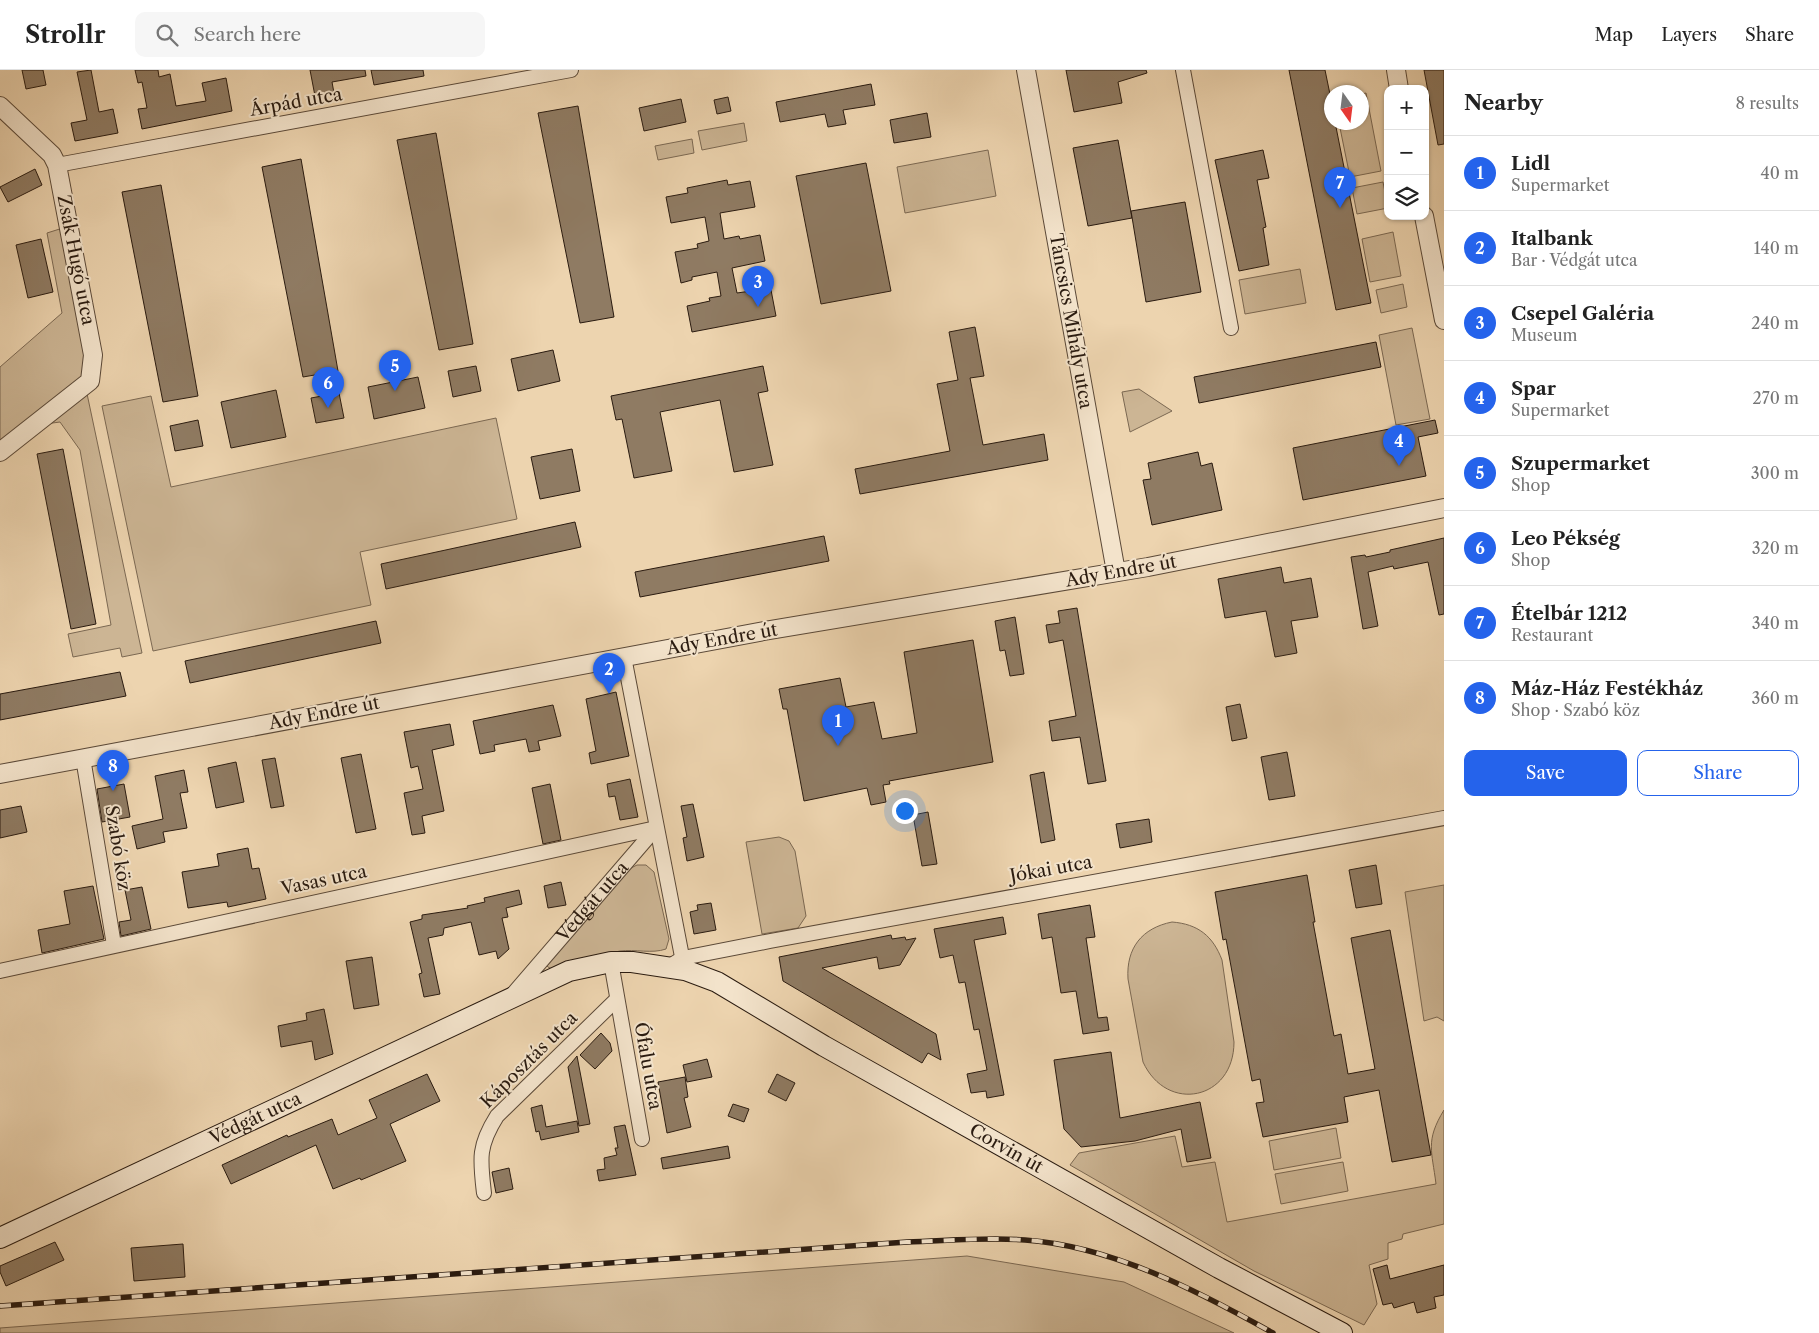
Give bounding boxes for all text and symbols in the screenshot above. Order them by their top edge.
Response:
search box [135,12,485,57]
text: Strollr [25,20,105,49]
icon: search [153,21,181,49]
text: Search here [193,23,301,46]
text: Map [1595,24,1633,46]
text: Layers [1661,24,1717,46]
text: Share [1745,24,1794,46]
street label: Árpád utca [247,82,345,121]
north arrow [1324,85,1369,130]
map controls [1384,85,1429,220]
button: + [1384,85,1429,130]
text: Nearby [1464,90,1543,115]
text: 8 results [1736,93,1799,113]
button: − [1384,130,1429,175]
text: Lidl [1511,152,1550,175]
text: 1 [1476,163,1484,183]
text: 40 m [1760,163,1799,183]
pin: 7 [1324,167,1356,208]
button: layers [1384,175,1429,220]
text: Supermarket [1511,175,1609,195]
street label: Zsák Hugó utca [53,193,100,327]
text: Italbank [1511,227,1593,250]
street label: Táncsics Mihály utca [1045,232,1097,411]
text: 2 [1475,238,1485,258]
text: 140 m [1754,238,1799,258]
text: Bar · Védgát utca [1511,250,1637,270]
pin: 3 [742,266,774,307]
text: Csepel Galéria [1511,302,1654,325]
text: 3 [1475,313,1485,333]
text: 240 m [1751,313,1799,333]
text: Museum [1511,325,1577,345]
pin: 5 [379,350,411,391]
pin: 6 [312,367,344,408]
text: Spar [1511,377,1556,400]
text: 4 [1475,388,1485,408]
text: 270 m [1753,388,1799,408]
text: Supermarket [1511,400,1609,420]
pin: 4 [1383,425,1415,466]
text: Szupermarket [1511,452,1650,475]
text: 5 [1476,463,1484,483]
text: 300 m [1751,463,1799,483]
text: Shop [1511,475,1550,495]
text: Leo Pékség [1511,527,1620,550]
text: 6 [1475,538,1485,558]
text: 320 m [1752,538,1799,558]
street label: Ady Endre út [1063,550,1179,592]
text: Shop [1511,550,1550,570]
text: Ételbár 1212 [1511,602,1627,625]
text: 7 [1476,613,1484,633]
text: 340 m [1752,613,1799,633]
street label: Ady Endre út [664,618,780,660]
text: Restaurant [1511,625,1593,645]
pin: 2 [593,653,625,694]
text: Máz-Ház Festékház [1511,677,1703,700]
text: 8 [1475,688,1485,708]
text: 360 m [1752,688,1799,708]
street label: Ady Endre út [266,691,382,735]
text: Shop · Szabó köz [1511,700,1640,720]
pin: 1 [822,705,854,746]
pin: 8 [97,750,129,791]
button: Save [1464,750,1627,796]
button: Share [1637,750,1799,796]
your location [892,798,918,824]
street label: Szabó köz [100,804,136,892]
street label: Jókai utca [1005,851,1094,888]
street label: Védgát utca [551,857,634,947]
street label: Vasas utca [278,860,369,900]
street label: Káposztás utca [476,1007,582,1113]
street label: Ófalu utca [629,1020,668,1112]
street label: Védgát utca [205,1087,305,1150]
street label: Corvin út [966,1119,1048,1178]

